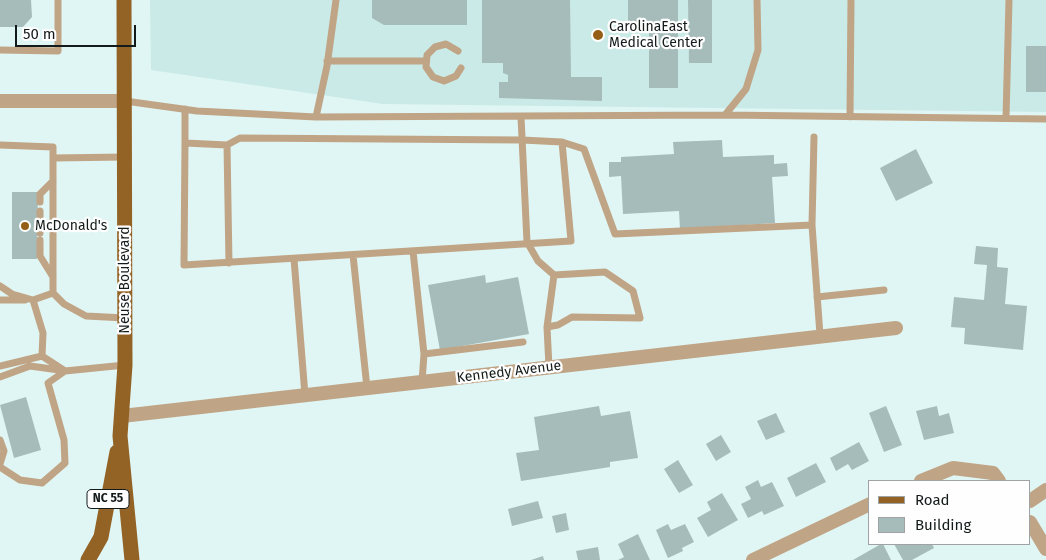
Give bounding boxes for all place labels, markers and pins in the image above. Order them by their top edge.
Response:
place label: CarolinaEast Medical Center [609,19,703,52]
marker: CarolinaEast Medical Center [591,28,605,42]
place label: McDonald's [35,218,107,234]
marker: McDonald's [19,220,31,232]

